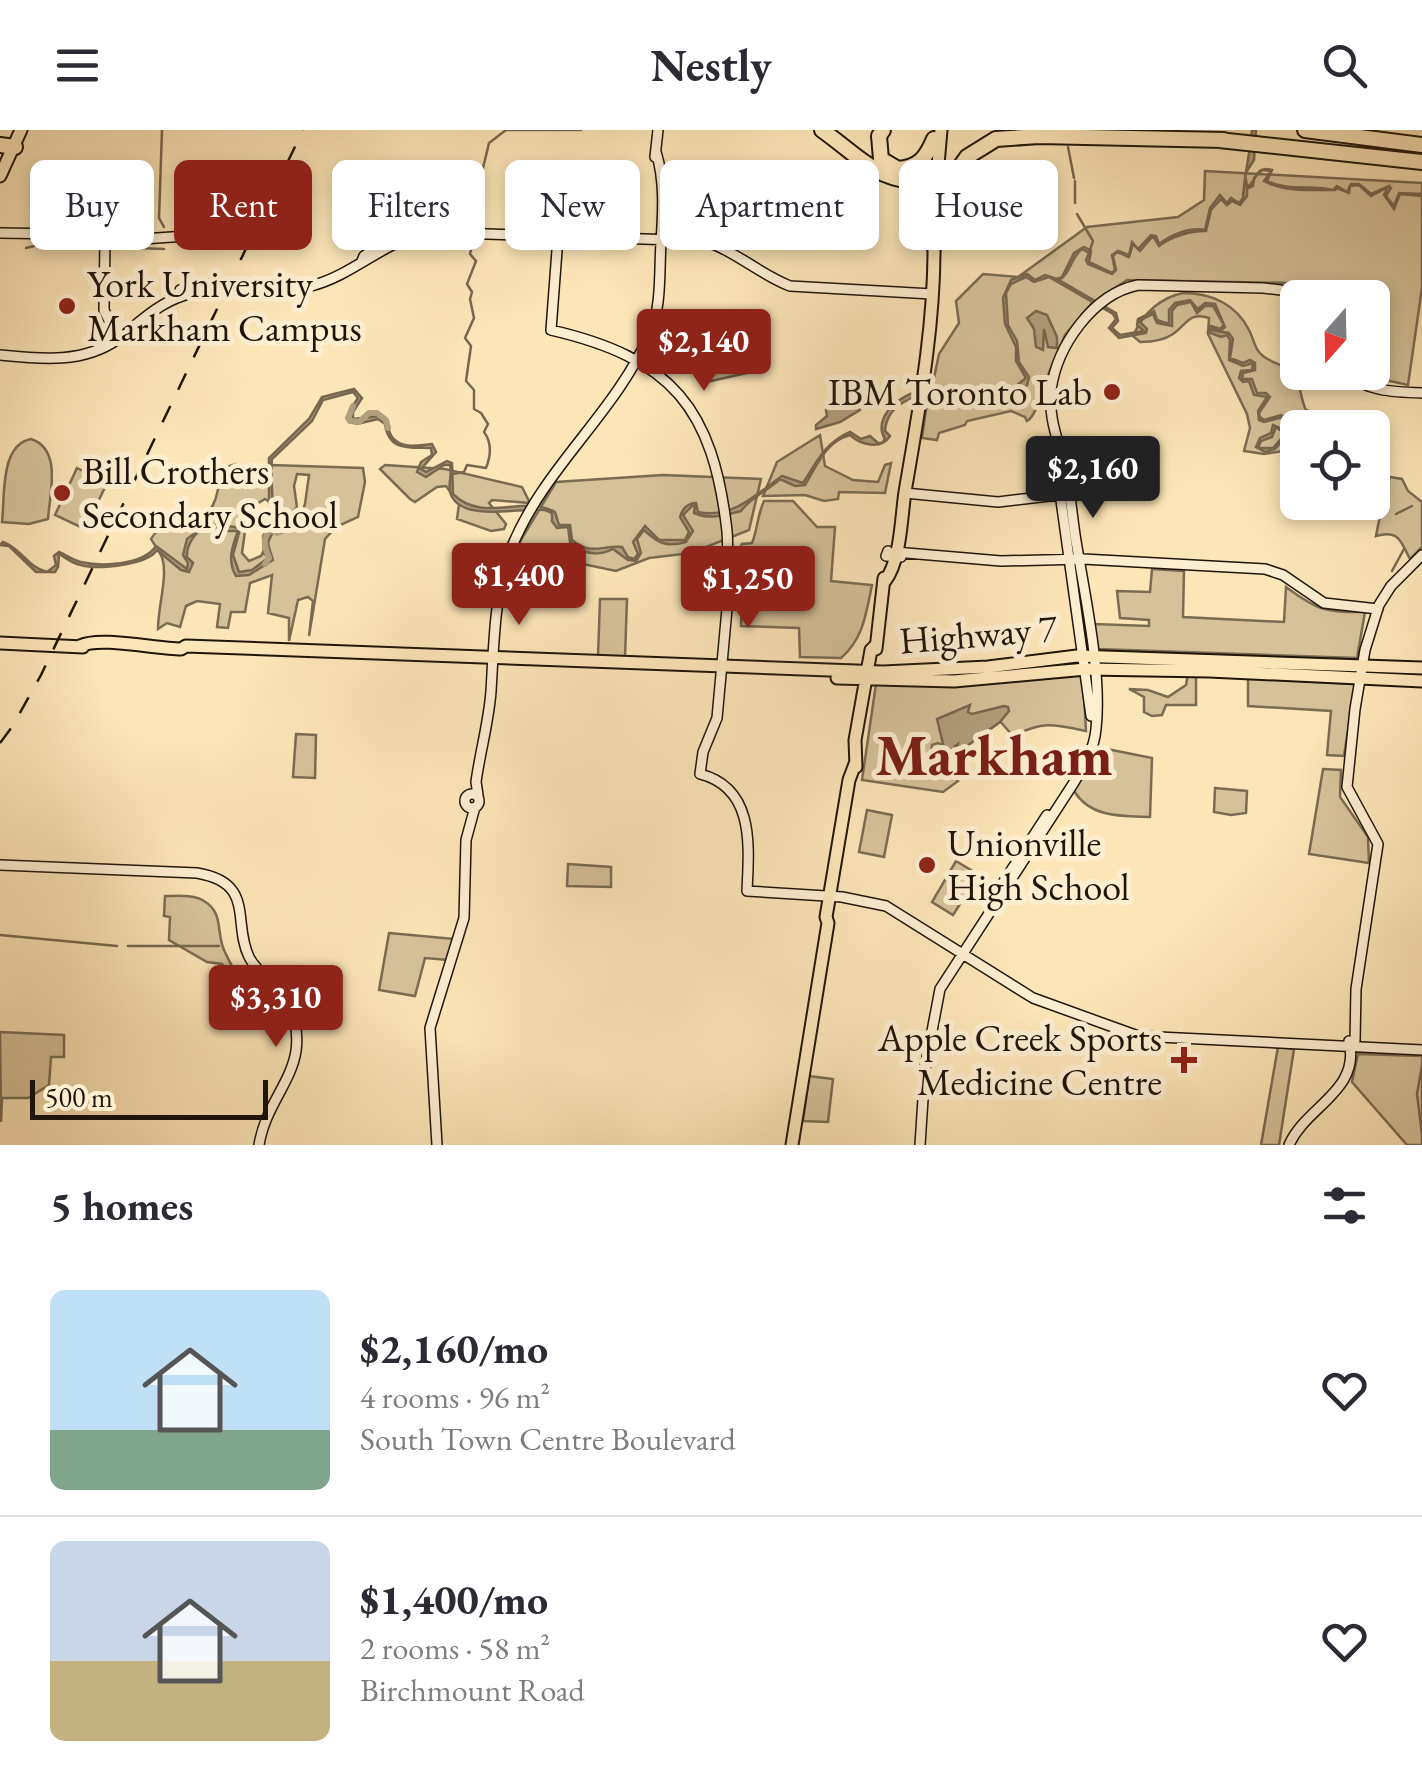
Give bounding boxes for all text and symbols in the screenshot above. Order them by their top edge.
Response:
text: Nestly [650,36,772,94]
icon: menu [50,38,105,93]
icon: search [1317,38,1372,93]
chip: Buy [30,160,154,250]
chip: Rent [174,160,312,250]
chip: Filters [332,160,485,250]
chip: New [505,160,640,250]
chip: Apartment [660,160,879,250]
chip: House [899,160,1058,250]
place label: York University Markham Campus [87,259,362,352]
north arrow [1280,280,1390,390]
map controls [1280,280,1390,520]
marker: York University Markham Campus [56,295,78,317]
pin: $2,140 [623,309,785,394]
text: $2,140 [659,320,749,362]
place label: IBM Toronto Lab [828,367,1092,416]
marker: IBM Toronto Lab [1101,381,1123,403]
button: locate [1280,410,1390,520]
pin: $2,160 [1012,436,1174,521]
place label: Bill Crothers Secondary School [82,446,338,539]
text: $2,160 [1048,447,1138,489]
marker: Bill Crothers Secondary School [51,482,73,504]
pin: $1,400 [438,543,600,628]
pin: $1,250 [667,546,829,631]
text: $1,400 [474,554,564,596]
text: $1,250 [703,557,793,599]
street label: Highway 7 [897,602,1060,665]
district label: Markham [875,717,1113,792]
place label: Unionville High School [947,818,1130,911]
marker: Unionville High School [916,854,938,876]
pin: $3,310 [195,965,357,1050]
text: $3,310 [231,976,321,1018]
place label: Apple Creek Sports Medicine Centre [877,1013,1162,1106]
marker: Apple Creek Sports Medicine Centre [1171,1047,1197,1073]
scale bar [30,1075,268,1120]
text: 500 m [45,1079,113,1115]
text: 5 homes [50,1178,193,1233]
icon: filters [1317,1178,1372,1233]
text: $2,160/mo [360,1321,548,1376]
icon: home [130,1330,250,1450]
icon: heart [1317,1363,1372,1418]
text: 4 rooms · 96 m² [360,1376,550,1418]
text: South Town Centre Boulevard [360,1418,736,1460]
text: $1,400/mo [360,1572,548,1627]
icon: home [130,1581,250,1701]
icon: heart [1317,1614,1372,1669]
text: 2 rooms · 58 m² [360,1627,550,1669]
text: Birchmount Road [360,1669,585,1711]

